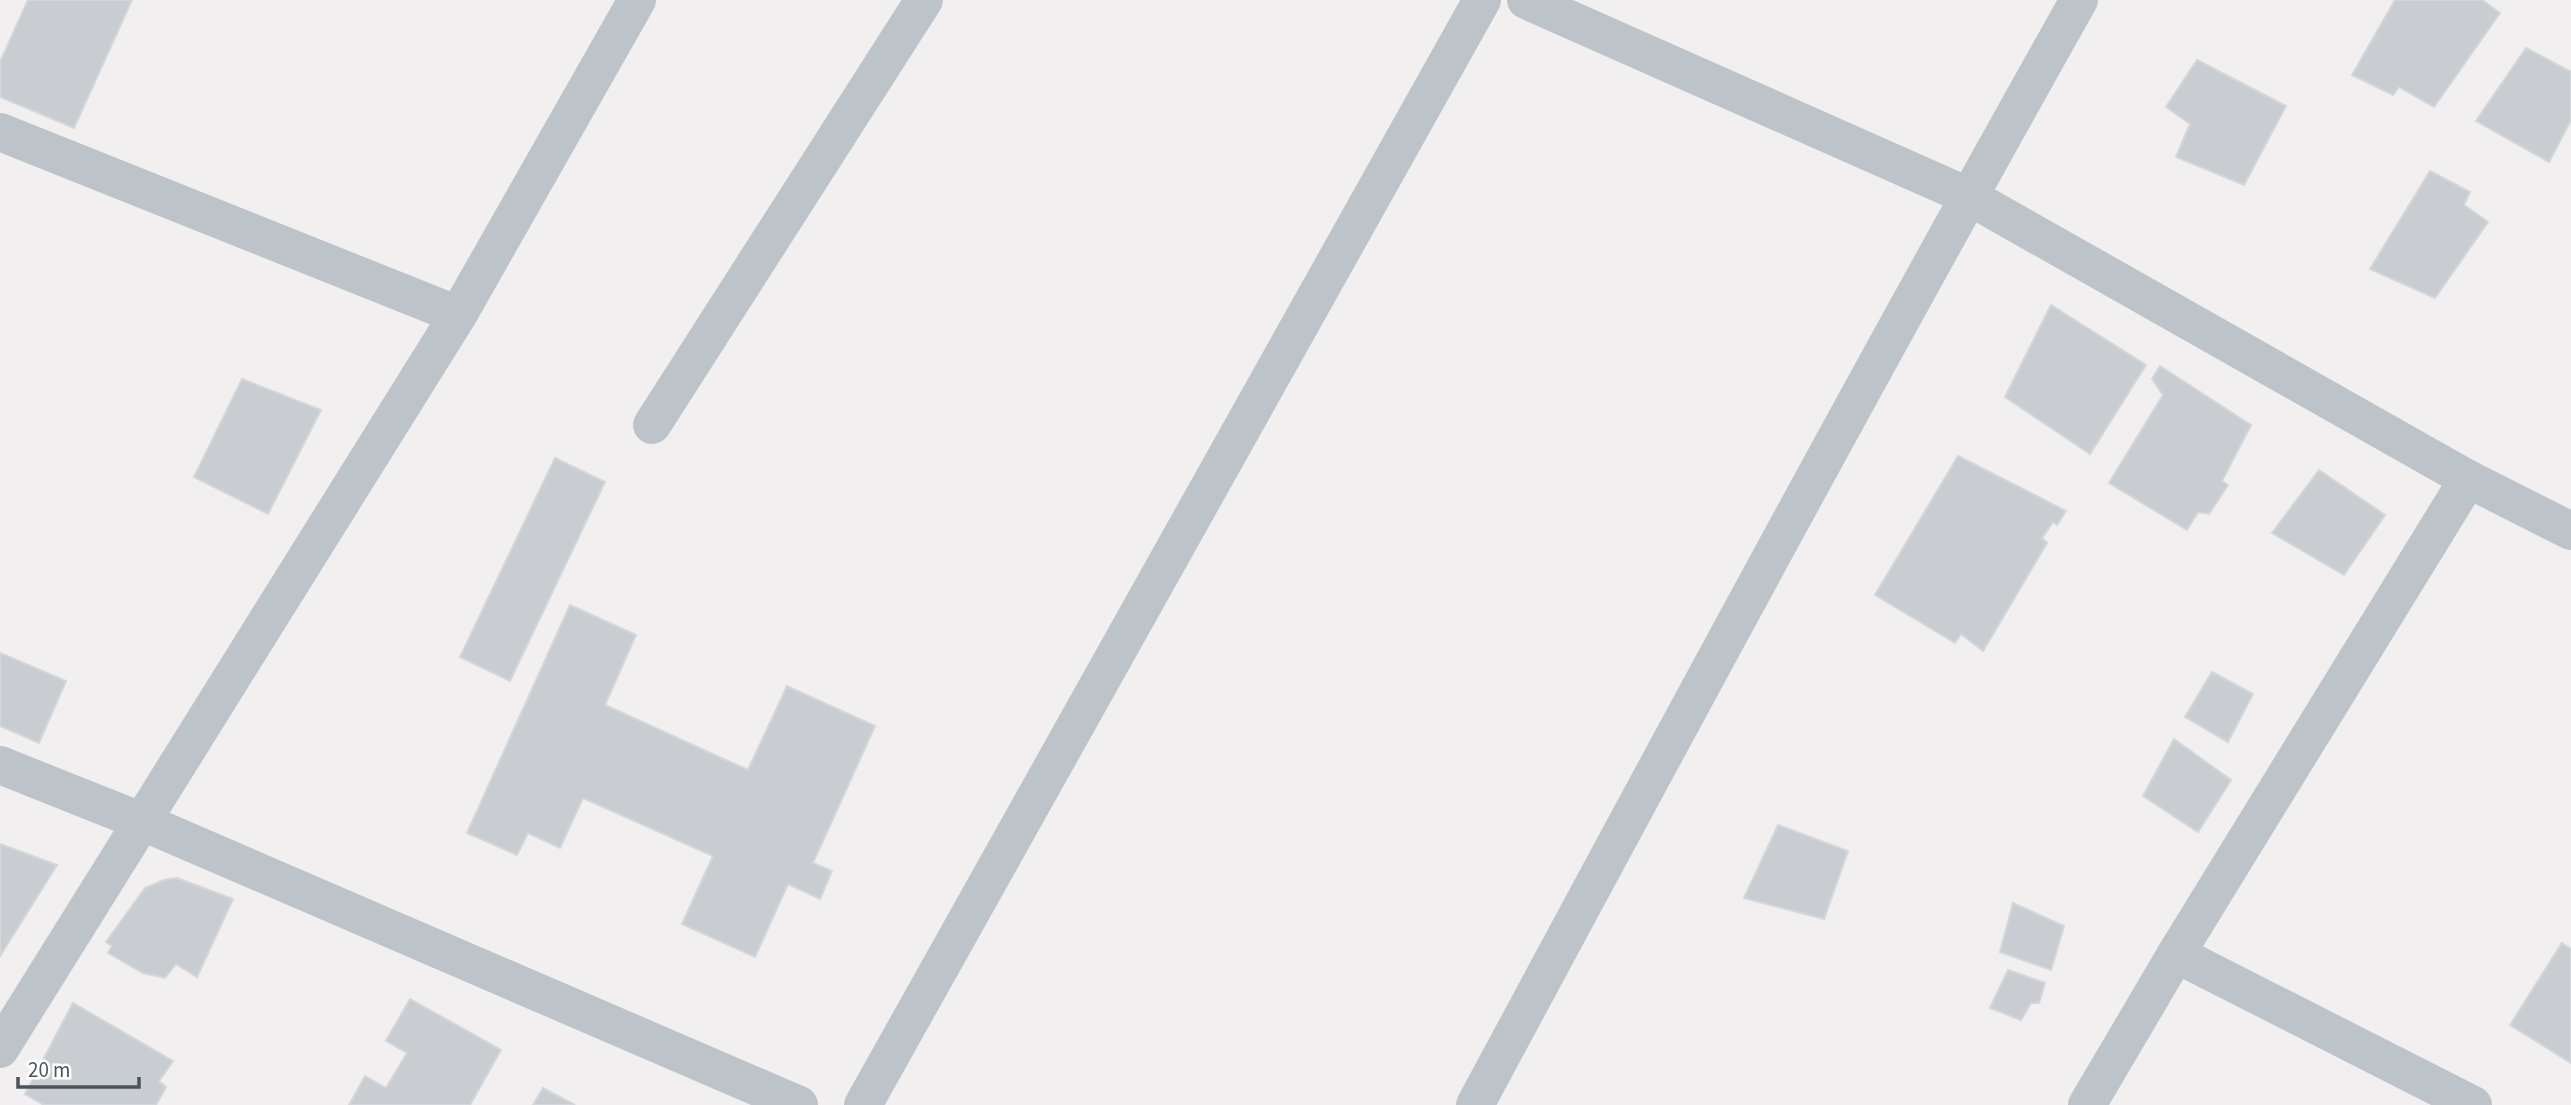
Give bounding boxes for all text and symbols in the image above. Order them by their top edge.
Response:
scale bar [18,1046,138,1090]
text: 20 m [28,1055,70,1085]

